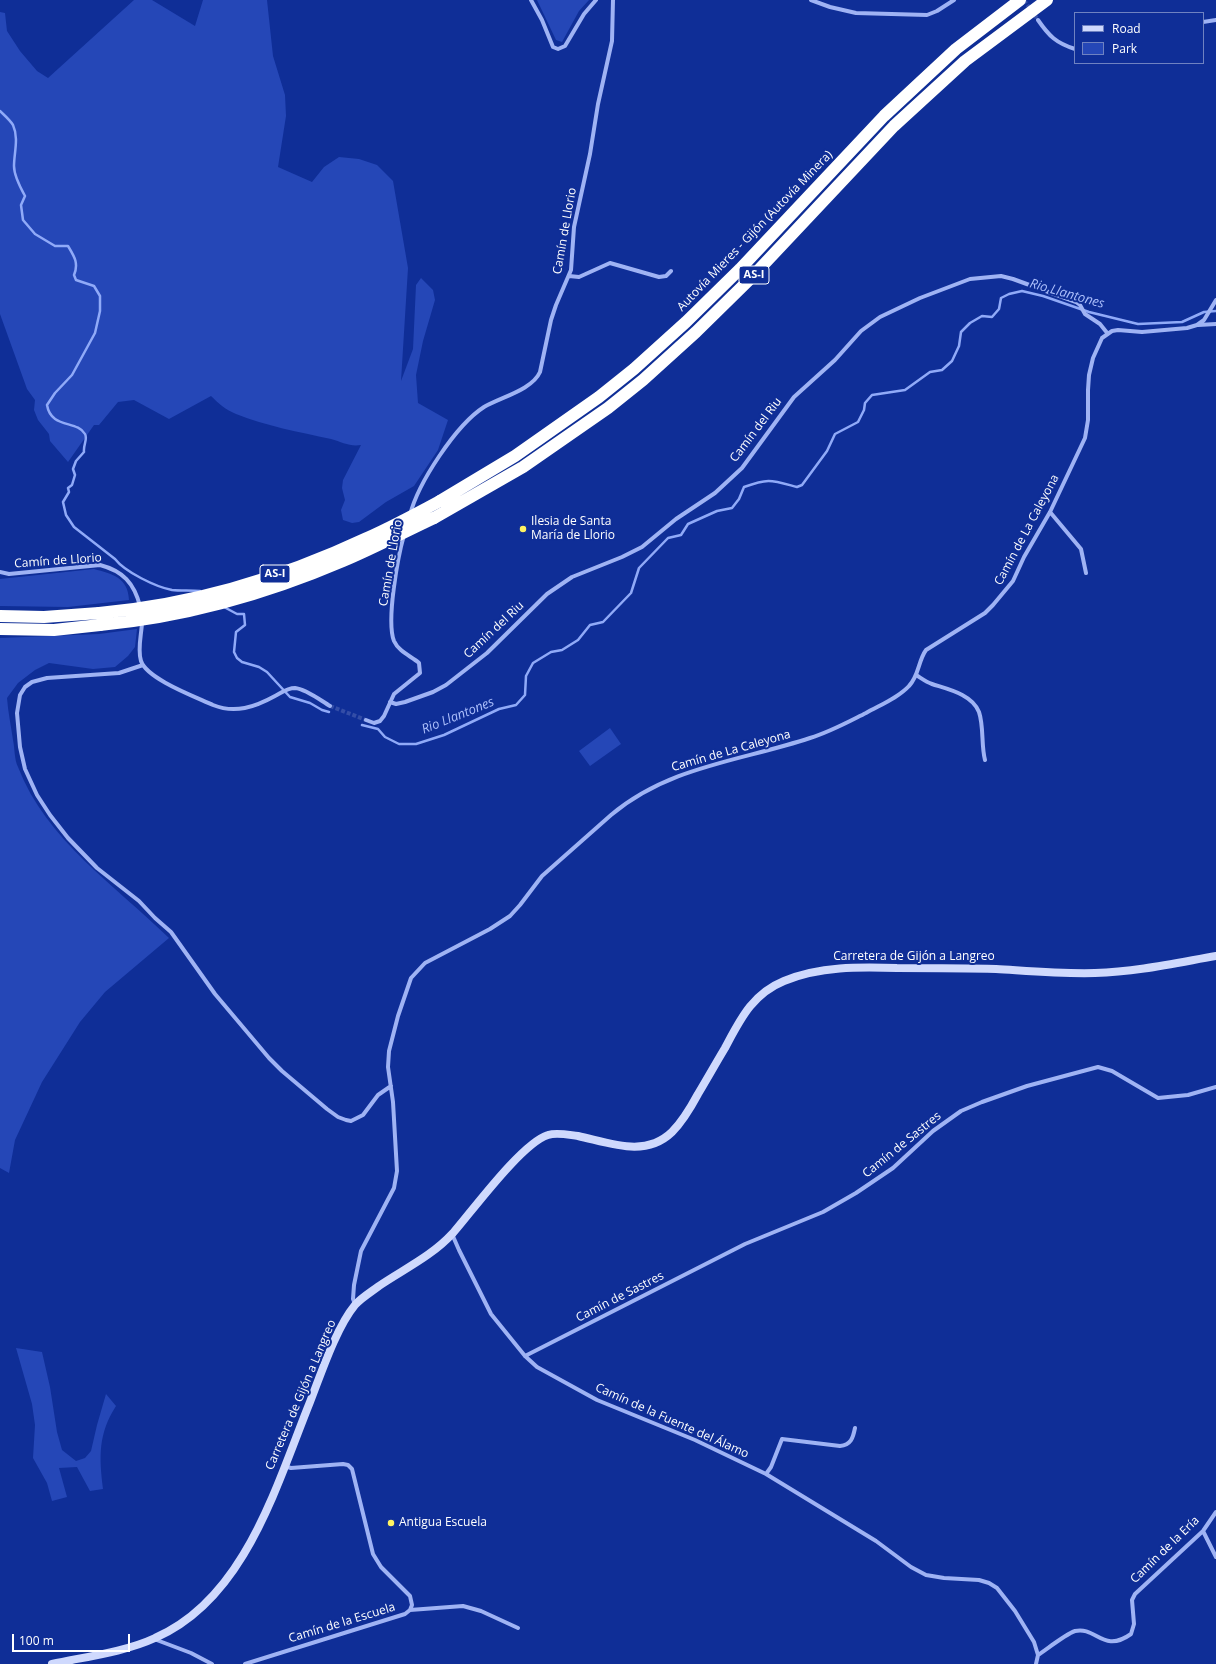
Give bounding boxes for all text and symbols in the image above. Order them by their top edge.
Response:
legend [1074,12,1204,64]
text: Road [1112,20,1141,37]
text: Park [1112,40,1137,57]
street label: Autovía Mieres - Gijón (Autovía Minera) [674,148,836,314]
street label: Camín de Llorio [550,187,580,275]
road number: AS-I [739,266,769,284]
water label: Rio Llantones [1028,276,1106,312]
street label: Camín del Riu [727,395,785,465]
street label: Camín de La Caleyona [992,472,1062,588]
place label: Ilesia de Santa María de Llorio [531,515,615,543]
street label: Camín de Llorio [376,519,406,607]
marker: Ilesia de Santa María de Llorio [518,524,528,534]
street label: Camín de Llorio [14,551,102,571]
road number: AS-I [260,565,290,583]
street label: Camín del Riu [461,599,527,661]
water label: Rio Llantones [419,694,497,738]
street label: Camín de La Caleyona [670,727,792,775]
street label: Carretera de Gijón a Langreo [833,950,995,964]
street label: Camín de Sastres [860,1109,944,1181]
street label: Camín de Sastres [574,1269,666,1325]
street label: Carretera de Gijón a Langreo [263,1318,339,1472]
street label: Camín de la Fuente del Álamo [593,1381,751,1461]
street label: Camín de la Ería [1128,1514,1202,1586]
place label: Antigua Escuela [399,1516,487,1530]
marker: Antigua Escuela [386,1518,396,1528]
street label: Camín de la Escuela [287,1600,397,1646]
scale bar [14,1626,132,1652]
text: 100 m [19,1632,54,1649]

